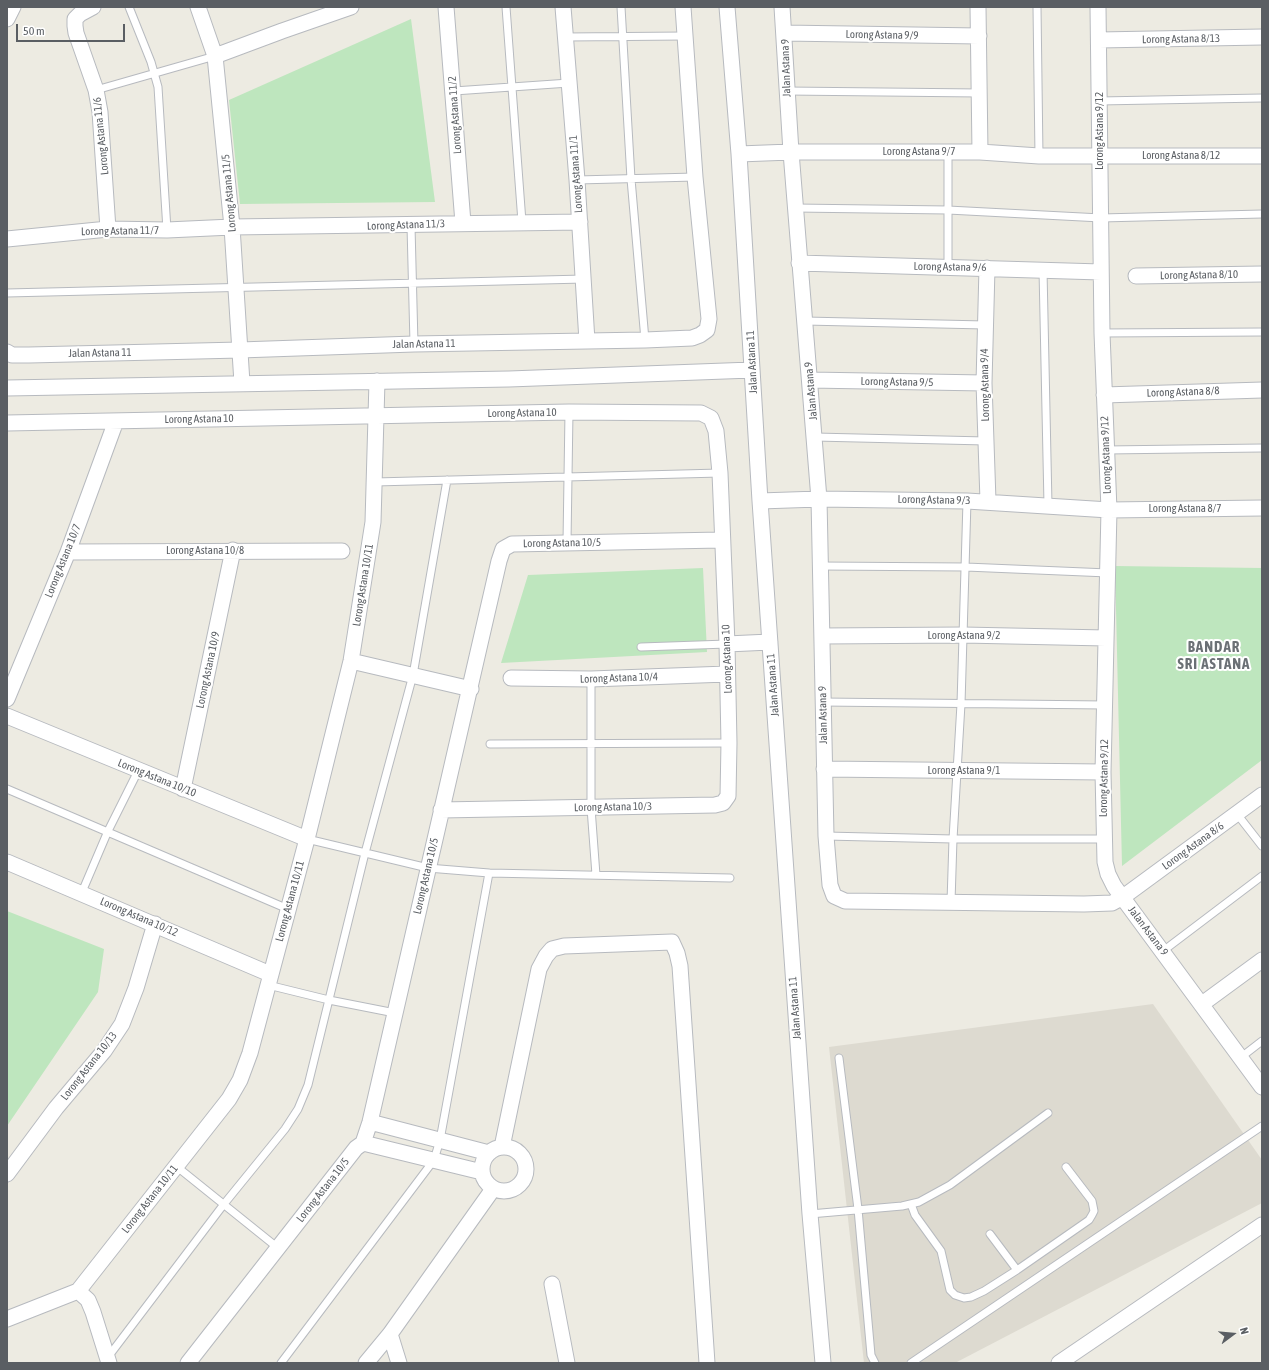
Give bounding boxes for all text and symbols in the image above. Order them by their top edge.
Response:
scale bar [18,16,127,42]
text: 50 m [23,24,45,38]
street label: Lorong Astana 9/9 [845,28,919,42]
street label: Lorong Astana 8/13 [1142,32,1220,46]
street label: Jalan Astana 9 [778,39,794,97]
street label: Lorong Astana 11/2 [446,76,464,154]
street label: Lorong Astana 9/12 [1093,92,1107,170]
street label: Lorong Astana 11/6 [90,96,112,176]
street label: Lorong Astana 11/1 [567,135,585,213]
street label: Lorong Astana 9/7 [883,145,955,159]
street label: Lorong Astana 8/12 [1142,149,1220,163]
street label: Lorong Astana 11/5 [219,153,239,233]
street label: Lorong Astana 11/3 [367,217,445,233]
street label: Lorong Astana 11/7 [81,224,159,238]
street label: Lorong Astana 9/6 [913,260,987,274]
street label: Lorong Astana 8/10 [1160,268,1238,282]
street label: Jalan Astana 11 [744,330,760,394]
street label: Jalan Astana 11 [392,337,456,351]
street label: Jalan Astana 11 [68,346,132,360]
street label: Lorong Astana 9/4 [978,348,992,422]
street label: Jalan Astana 9 [802,361,820,421]
street label: Lorong Astana 9/5 [860,375,934,389]
street label: Lorong Astana 8/8 [1146,384,1220,400]
street label: Lorong Astana 10 [487,406,557,420]
street label: Lorong Astana 10 [164,412,234,426]
street label: Lorong Astana 9/12 [1098,416,1114,494]
street label: Lorong Astana 9/3 [897,493,971,507]
street label: Lorong Astana 8/7 [1149,502,1221,516]
street label: Lorong Astana 10/7 [42,522,84,600]
street label: Lorong Astana 10/5 [523,536,601,550]
street label: Lorong Astana 10/11 [350,543,376,627]
street label: Lorong Astana 10/8 [166,544,244,558]
street label: Lorong Astana 10 [719,624,735,694]
street label: Lorong Astana 9/2 [928,629,1000,643]
street label: Lorong Astana 10/9 [193,630,223,710]
district label: BANDAR SRI ASTANA [1178,638,1250,673]
street label: Jalan Astana 11 [764,653,782,717]
street label: Lorong Astana 10/4 [580,670,658,686]
street label: Jalan Astana 9 [816,686,830,744]
street label: Lorong Astana 9/12 [1097,739,1111,817]
street label: Lorong Astana 10/10 [116,756,198,800]
street label: Lorong Astana 9/1 [928,764,1000,778]
street label: Lorong Astana 10/3 [574,800,652,814]
street label: Lorong Astana 8/6 [1160,819,1226,873]
street label: Lorong Astana 10/5 [411,836,441,916]
street label: Lorong Astana 10/11 [273,859,307,943]
street label: Lorong Astana 10/12 [98,895,180,939]
street label: Jalan Astana 9 [1125,904,1171,958]
street label: Jalan Astana 11 [786,976,804,1040]
street label: Lorong Astana 10/13 [58,1029,120,1103]
street label: Lorong Astana 10/5 [294,1155,352,1225]
street label: Lorong Astana 10/11 [119,1162,181,1236]
north arrow [1213,1314,1253,1354]
text: N [1238,1326,1251,1335]

